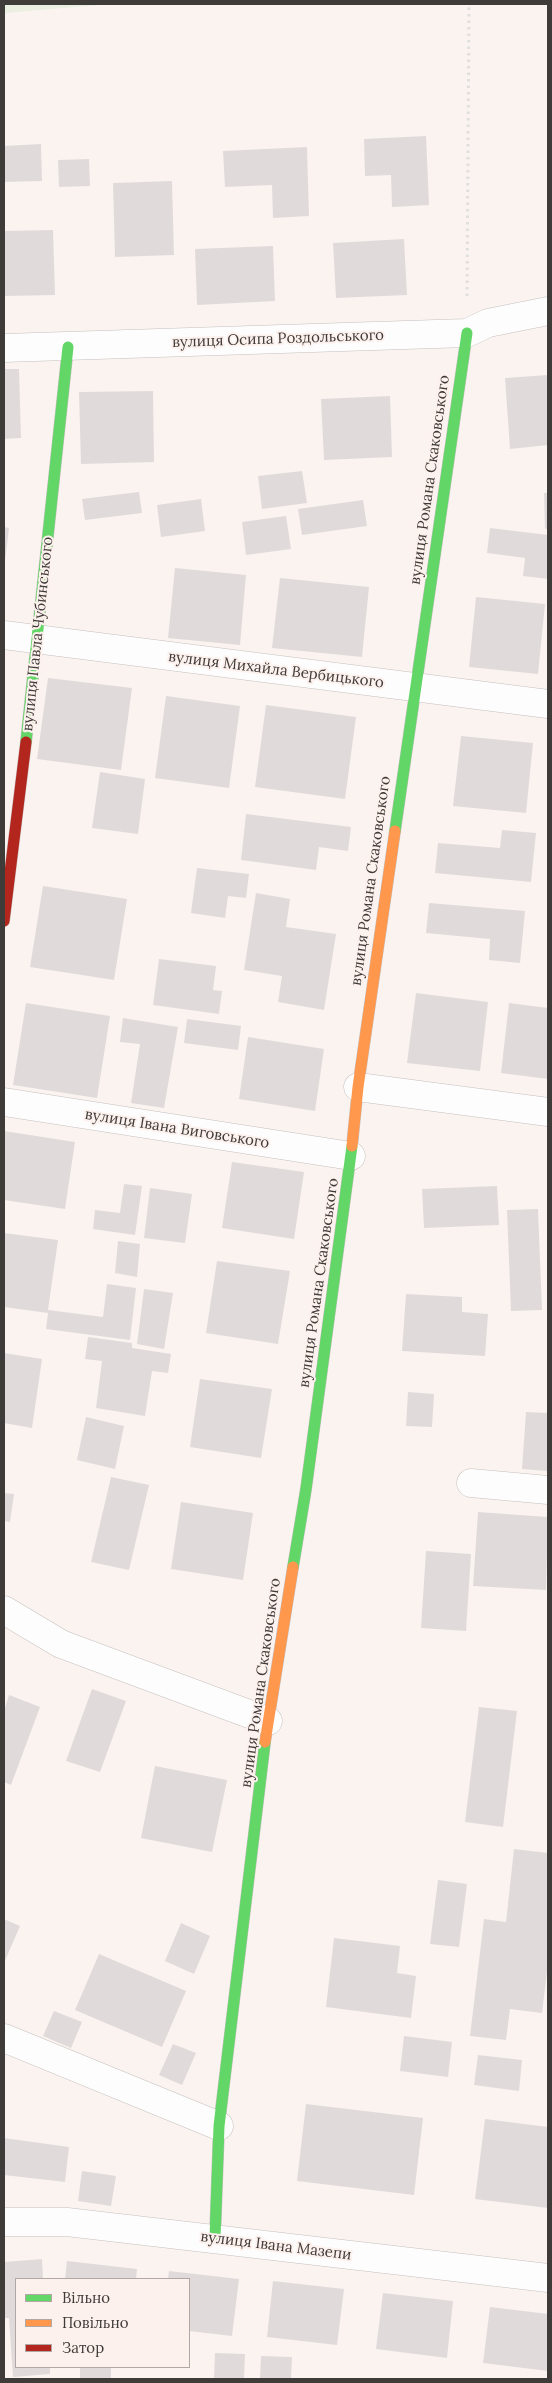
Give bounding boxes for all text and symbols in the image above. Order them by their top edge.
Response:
street label: вулиця Осипа Роздольського [172,326,384,352]
street label: вулиця Романа Скаковського [406,374,454,586]
street label: вулиця Павла Чубинського [19,536,57,732]
street label: вулиця Михайла Вербицького [167,648,385,692]
street label: вулиця Романа Скаковського [347,775,395,987]
street label: вулиця Івана Виговського [84,1106,270,1152]
street label: вулиця Романа Скаковського [295,1177,343,1389]
street label: вулиця Романа Скаковського [237,1577,285,1789]
street label: вулиця Івана Мазепи [199,2228,353,2264]
legend [15,2278,190,2368]
text: Вільно [62,2288,110,2307]
text: Повільно [62,2313,128,2332]
text: Затор [62,2338,104,2357]

